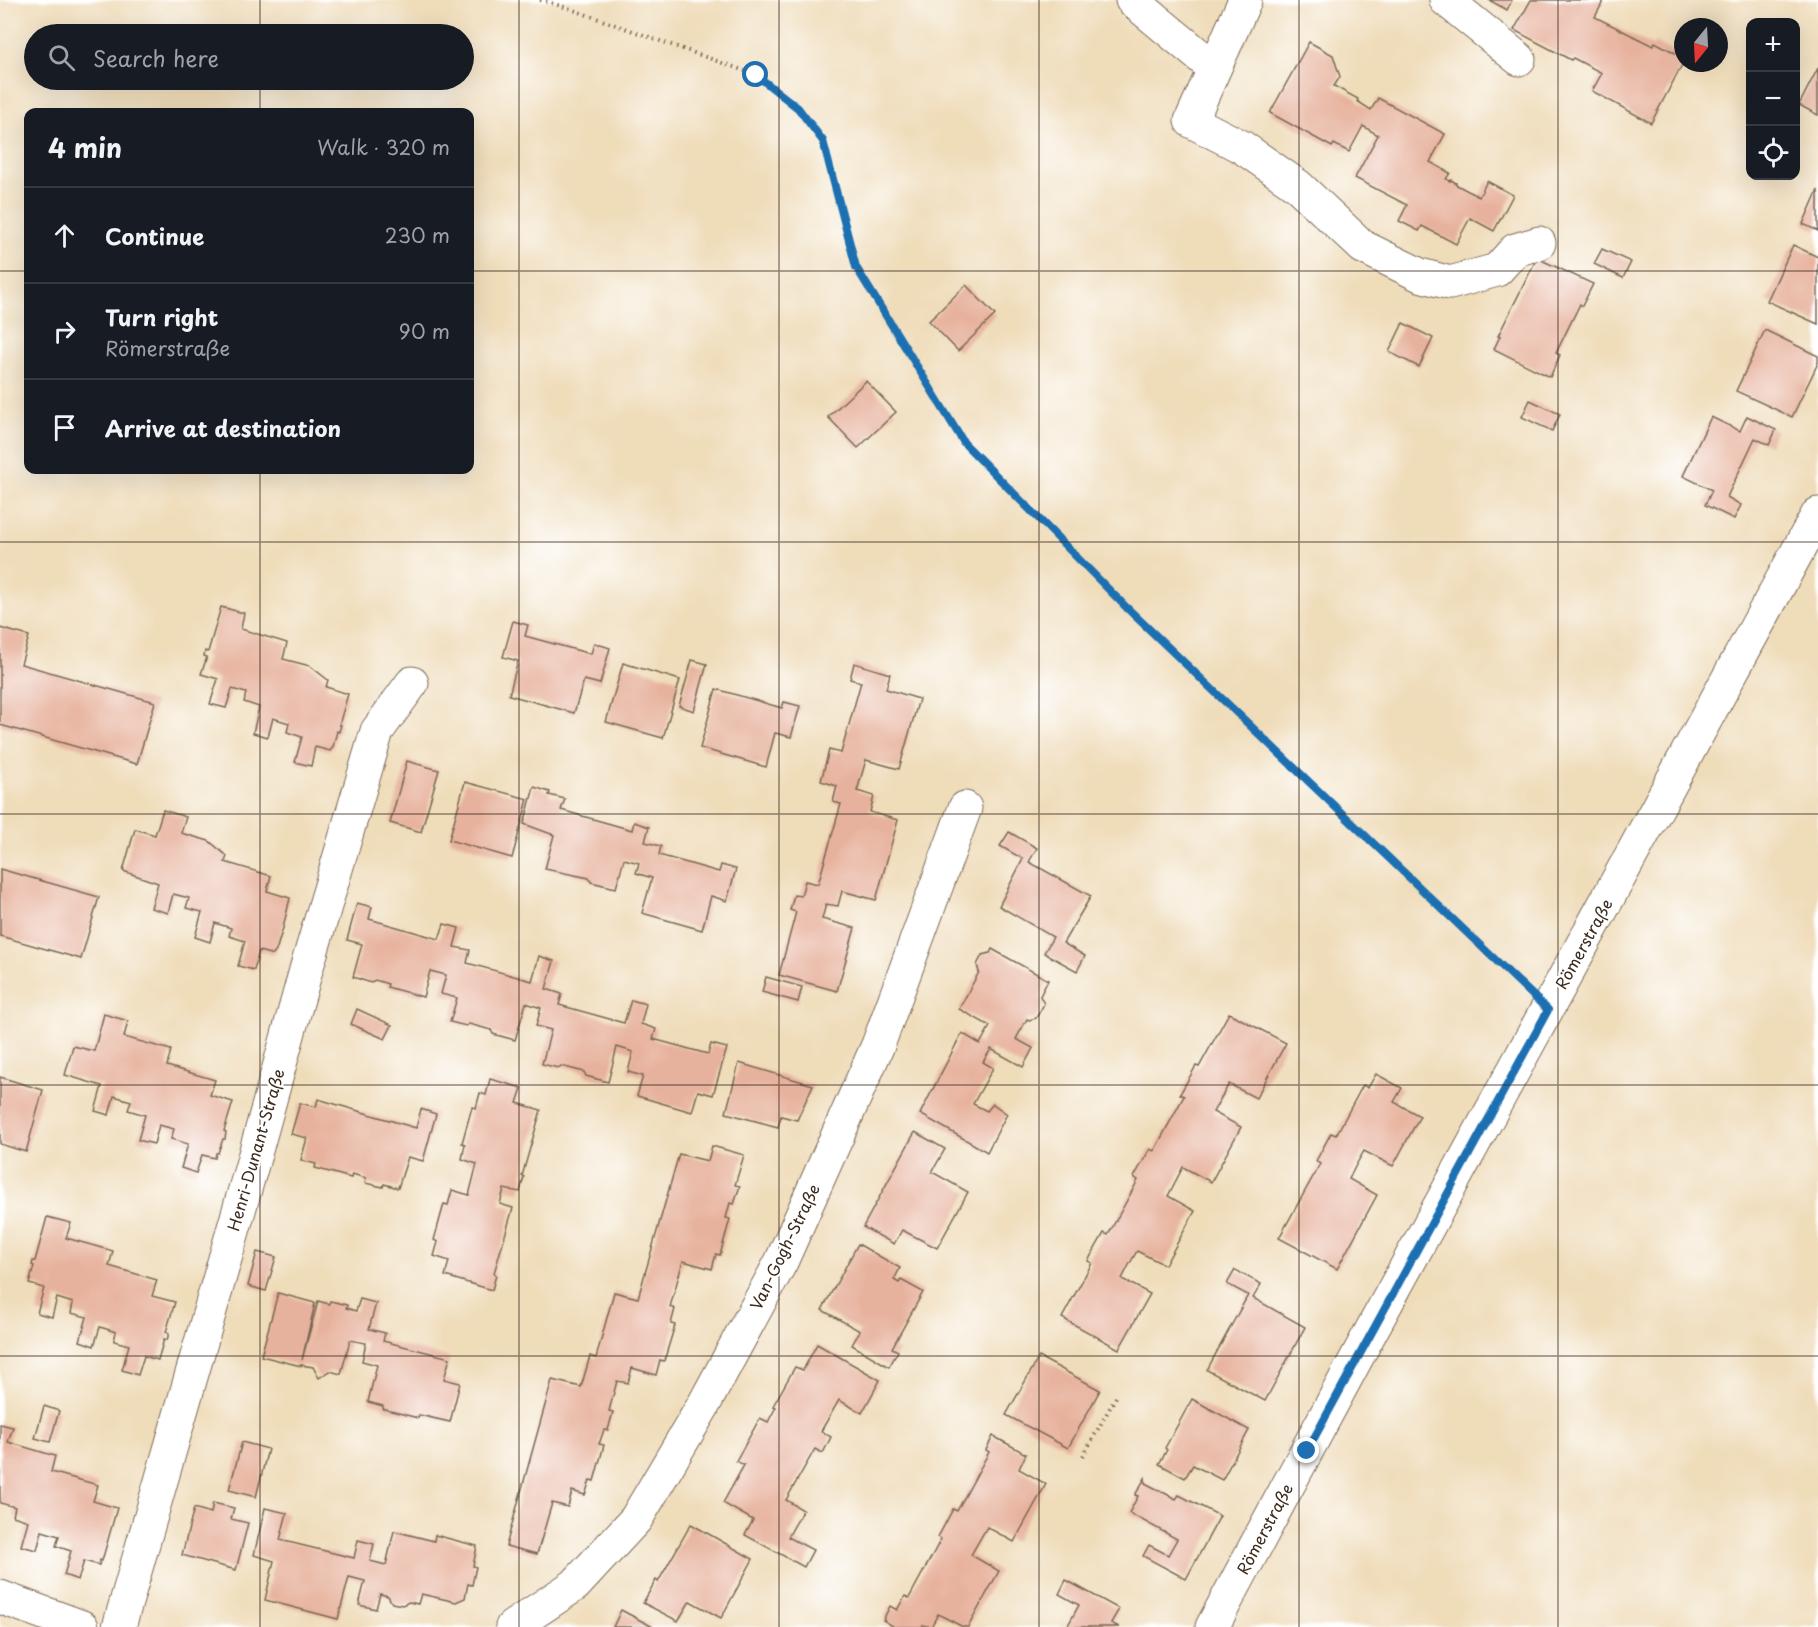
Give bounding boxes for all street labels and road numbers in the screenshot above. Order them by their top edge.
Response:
street label: Römerstraße [1548,894,1618,993]
street label: Henri-Dunant-Straße [220,1066,290,1234]
street label: Van-Gogh-Straße [743,1180,825,1314]
street label: Römerstraße [1230,1479,1298,1578]

